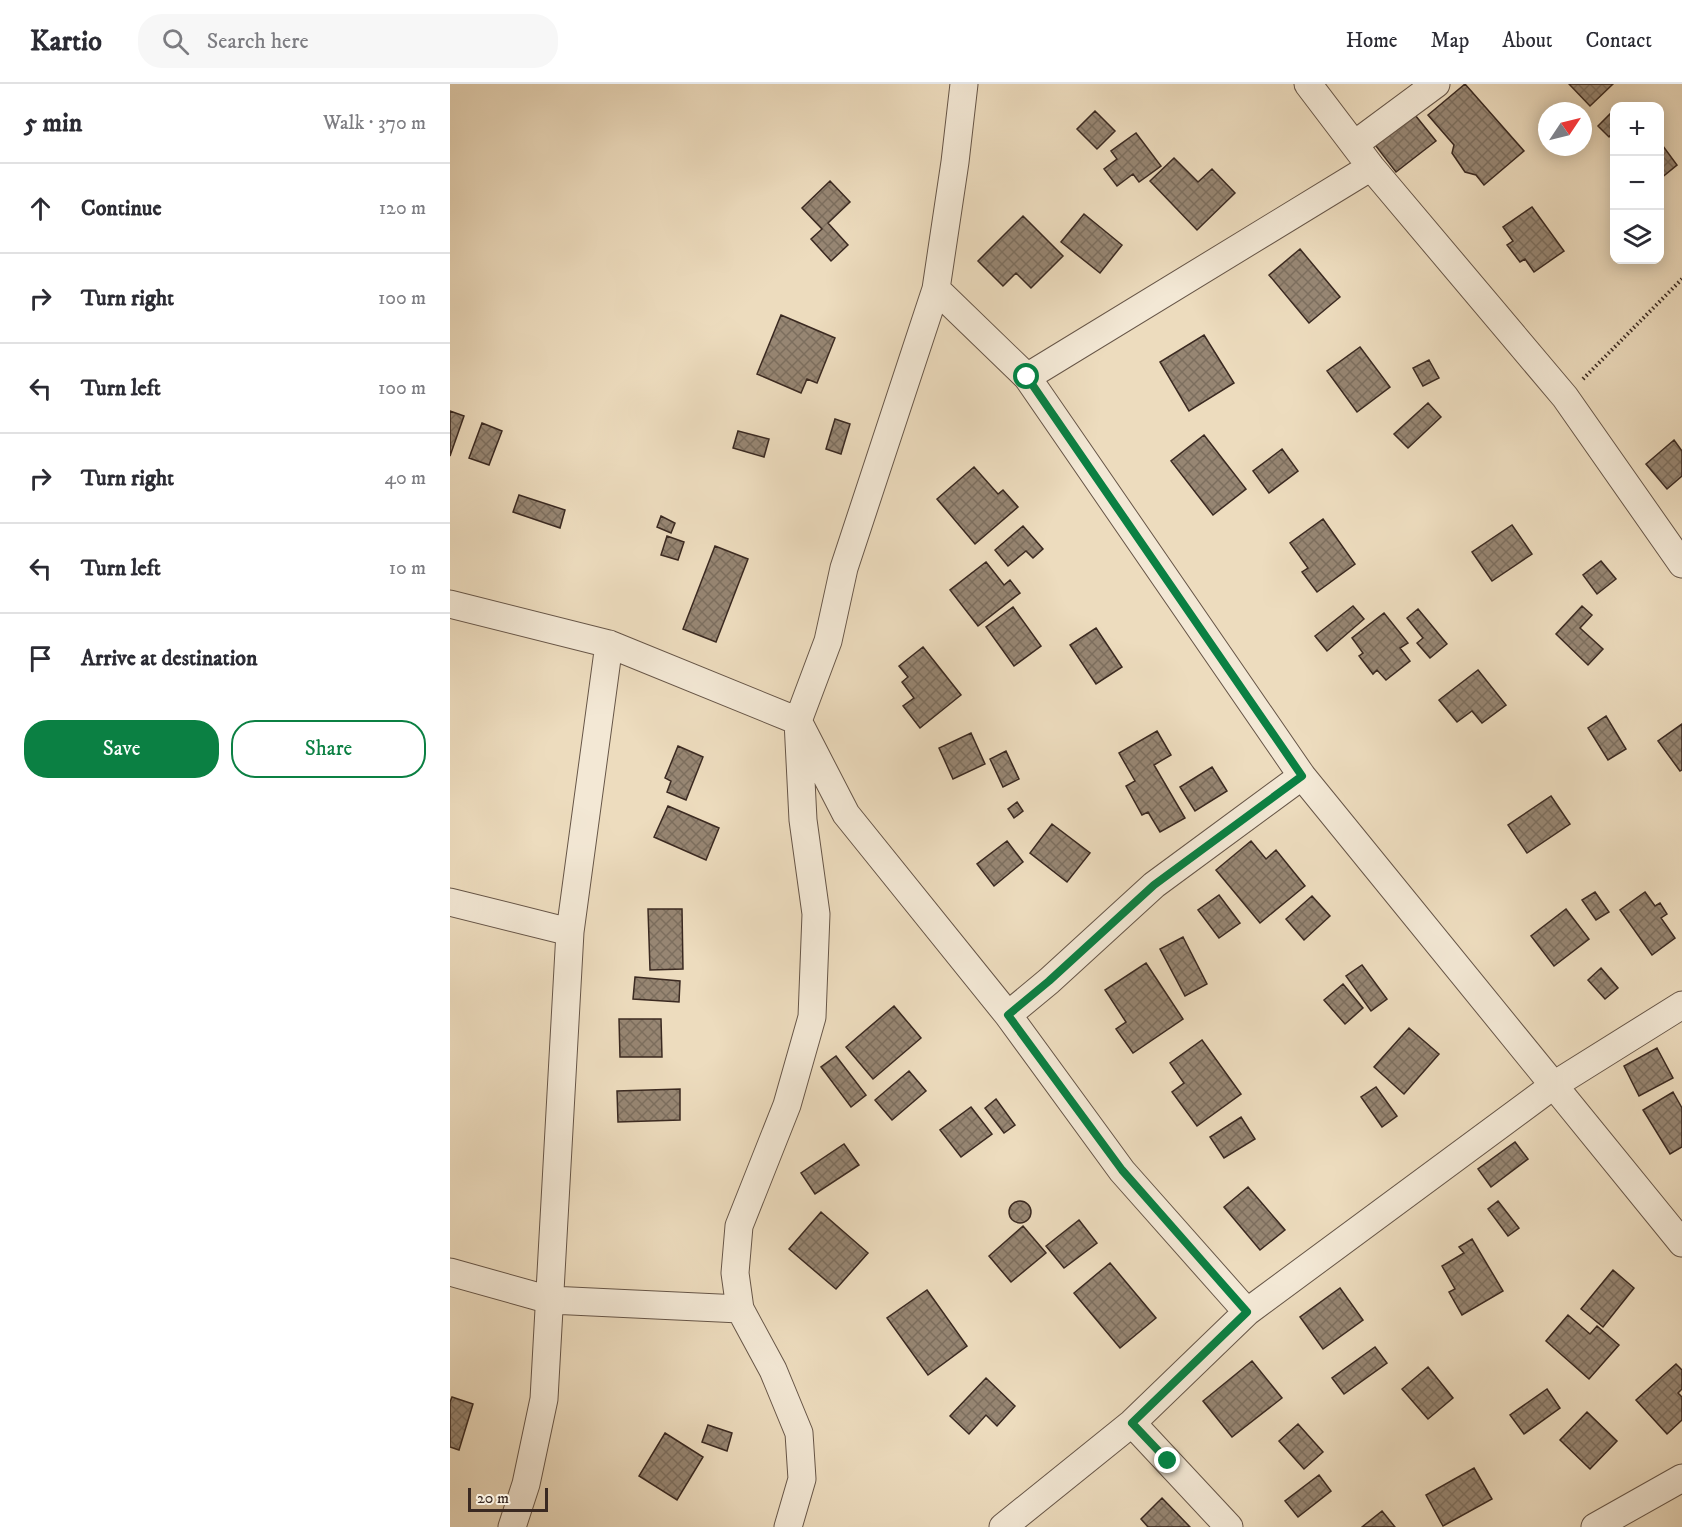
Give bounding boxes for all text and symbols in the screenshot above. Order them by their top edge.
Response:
search box [138,14,558,68]
text: Kartio [30,24,102,59]
icon: search [159,25,192,58]
text: Search here [207,28,309,55]
text: Home [1346,28,1398,54]
text: Map [1431,28,1469,54]
text: About [1502,28,1553,54]
text: Contact [1586,28,1652,54]
north arrow [1538,102,1592,156]
map controls [1610,102,1664,264]
button: + [1610,102,1664,156]
text: 5 min [24,107,82,140]
text: Walk · 370 m [323,111,426,136]
button: − [1610,156,1664,210]
icon: ahead [24,192,57,225]
text: Continue [81,195,162,222]
text: 120 m [379,196,426,221]
button: layers [1610,210,1664,264]
icon: right [24,282,57,315]
text: Turn right [81,285,174,312]
text: 100 m [378,286,426,311]
route start [1013,363,1039,389]
icon: left [24,372,57,405]
text: Turn left [81,375,161,402]
text: 100 m [378,376,426,401]
icon: right [24,462,57,495]
text: Turn right [81,465,174,492]
text: 40 m [384,466,426,491]
icon: left [24,552,57,585]
text: Turn left [81,555,161,582]
text: 10 m [389,556,426,581]
icon: arrive [24,642,57,675]
text: Arrive at destination [81,645,258,672]
button: Save [24,720,219,778]
button: Share [231,720,426,778]
route end [1154,1447,1180,1473]
scale bar [468,1485,548,1512]
text: 20 m [477,1488,509,1508]

